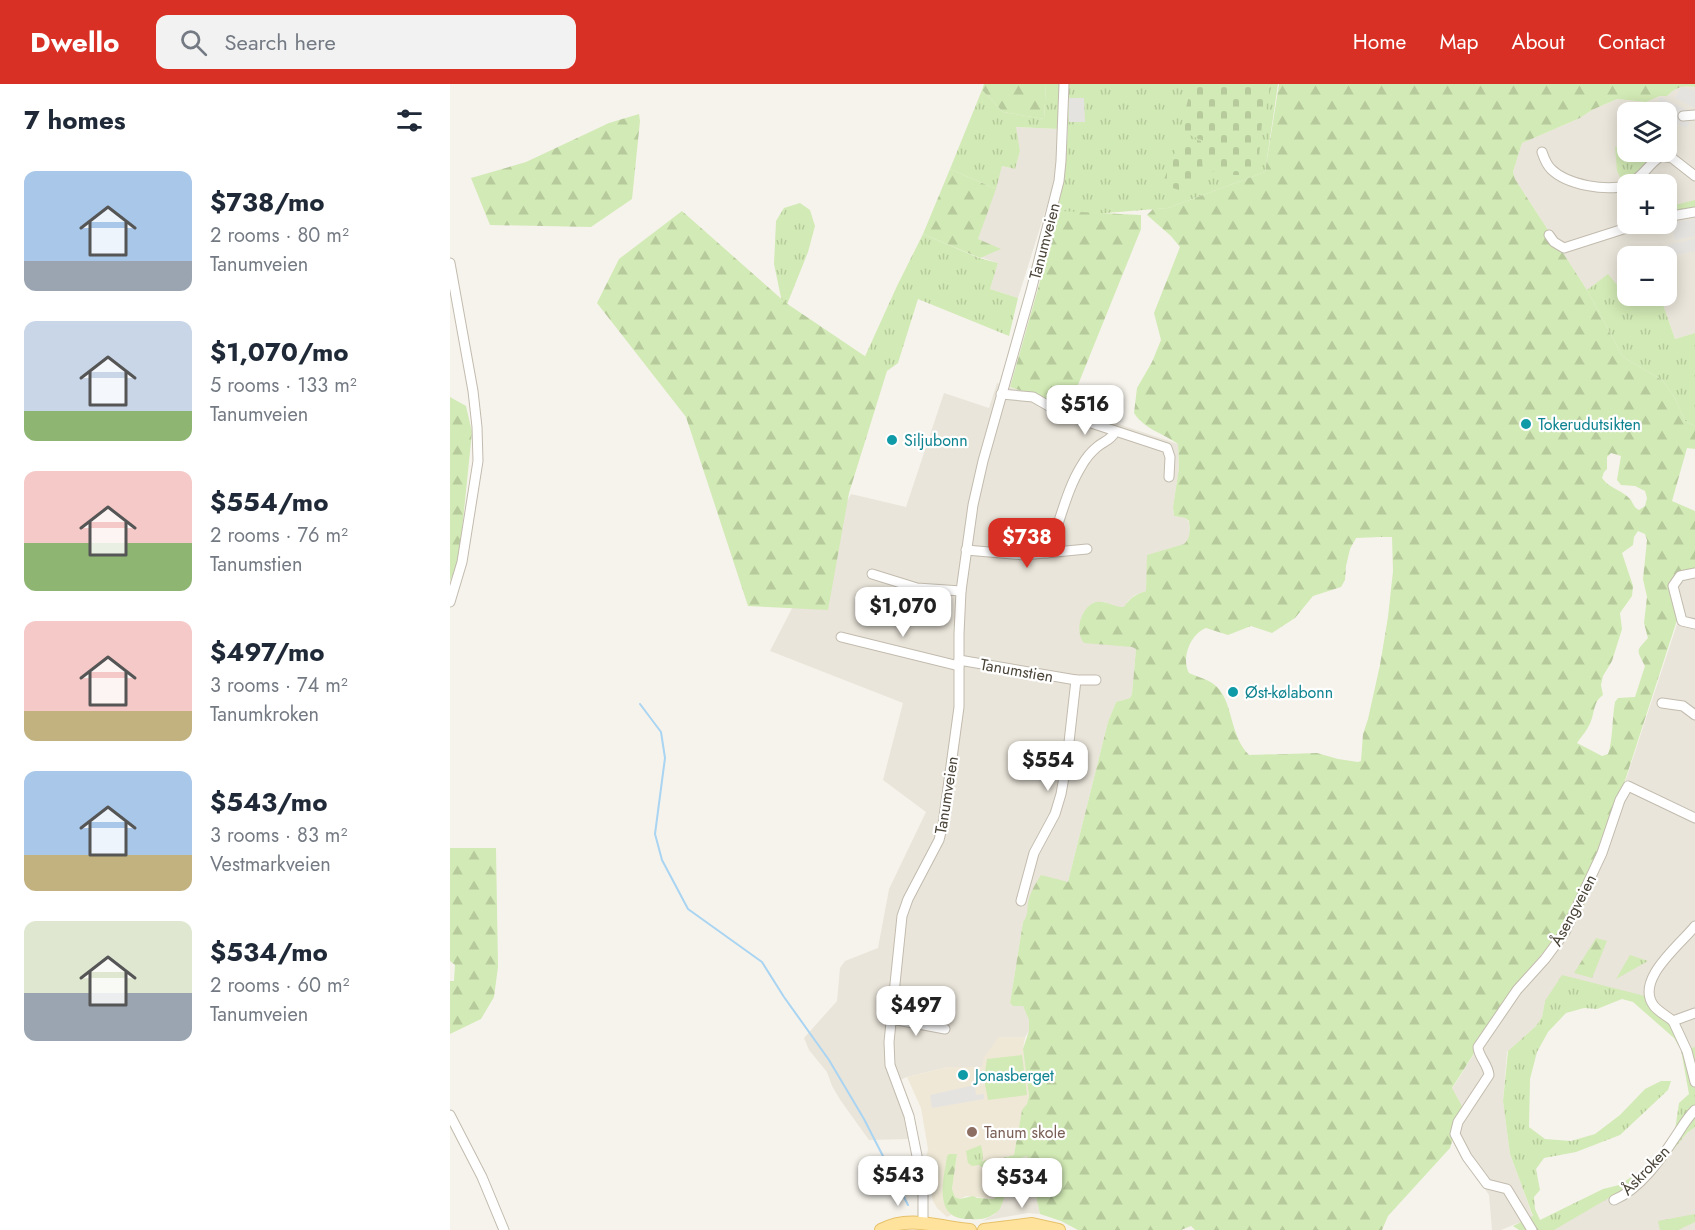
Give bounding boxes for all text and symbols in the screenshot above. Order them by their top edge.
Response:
search box [156,15,576,69]
text: Dwello [30,22,120,63]
icon: search [177,26,210,59]
text: Search here [225,26,336,58]
text: Home [1353,27,1406,57]
text: Map [1439,27,1479,57]
text: About [1512,27,1565,57]
text: Contact [1598,27,1665,57]
text: 7 homes [24,101,126,139]
map controls [1617,102,1677,306]
button: layers [1617,102,1677,162]
icon: filters [393,104,426,137]
button: + [1617,174,1677,234]
text: $738/mo [210,183,325,221]
icon: home [72,195,144,267]
street label: Tanumveien [1023,200,1066,282]
text: 2 rooms · 80 m² [210,221,349,250]
button: − [1617,246,1677,306]
text: Tanumveien [210,250,308,279]
text: $1,070/mo [210,333,349,371]
icon: home [72,345,144,417]
text: 5 rooms · 133 m² [210,371,357,400]
pin: $516 [1049,385,1121,436]
text: $516 [1061,390,1109,419]
text: Tanumveien [210,400,308,429]
place label: Tokerudutsikten [1538,413,1641,436]
marker: Tokerudutsikten [1519,417,1533,431]
place label: Siljubonn [904,429,968,452]
marker: Siljubonn [885,433,899,447]
text: $554/mo [210,483,329,521]
icon: home [72,495,144,567]
pin: $738 [991,518,1063,569]
text: 2 rooms · 76 m² [210,521,348,550]
text: $738 [1002,523,1052,552]
text: Tanumstien [210,550,302,579]
pin: $1,070 [854,587,952,638]
text: $1,070 [869,592,937,621]
text: $497/mo [210,633,325,671]
icon: home [72,645,144,717]
street label: Tanumstien [979,653,1055,688]
text: 3 rooms · 74 m² [210,671,348,700]
place label: Øst-kølabonn [1245,681,1333,704]
marker: Øst-kølabonn [1226,685,1240,699]
text: Tanumkroken [210,700,319,729]
pin: $554 [1012,741,1084,792]
text: $554 [1022,746,1074,775]
street label: Tanumveien [929,754,964,836]
text: $543/mo [210,783,328,821]
icon: home [72,795,144,867]
text: 3 rooms · 83 m² [210,821,347,850]
text: Vestmarkveien [210,850,331,879]
street label: Åsengveien [1545,870,1602,950]
text: $534/mo [210,933,328,971]
icon: home [72,945,144,1017]
text: 2 rooms · 60 m² [210,971,349,1000]
pin: $497 [880,986,952,1037]
text: $497 [890,991,942,1020]
text: Tanumveien [210,1000,308,1029]
place label: Jonasberget [973,1064,1054,1087]
marker: Jonasberget [956,1068,970,1082]
place label: Tanum skole [984,1121,1066,1144]
marker: Tanum skole [965,1125,979,1139]
street label: Åskroken [1616,1140,1675,1200]
pin: $543 [862,1156,934,1207]
pin: $534 [986,1158,1058,1209]
text: $543 [872,1161,924,1190]
text: $534 [996,1163,1048,1192]

